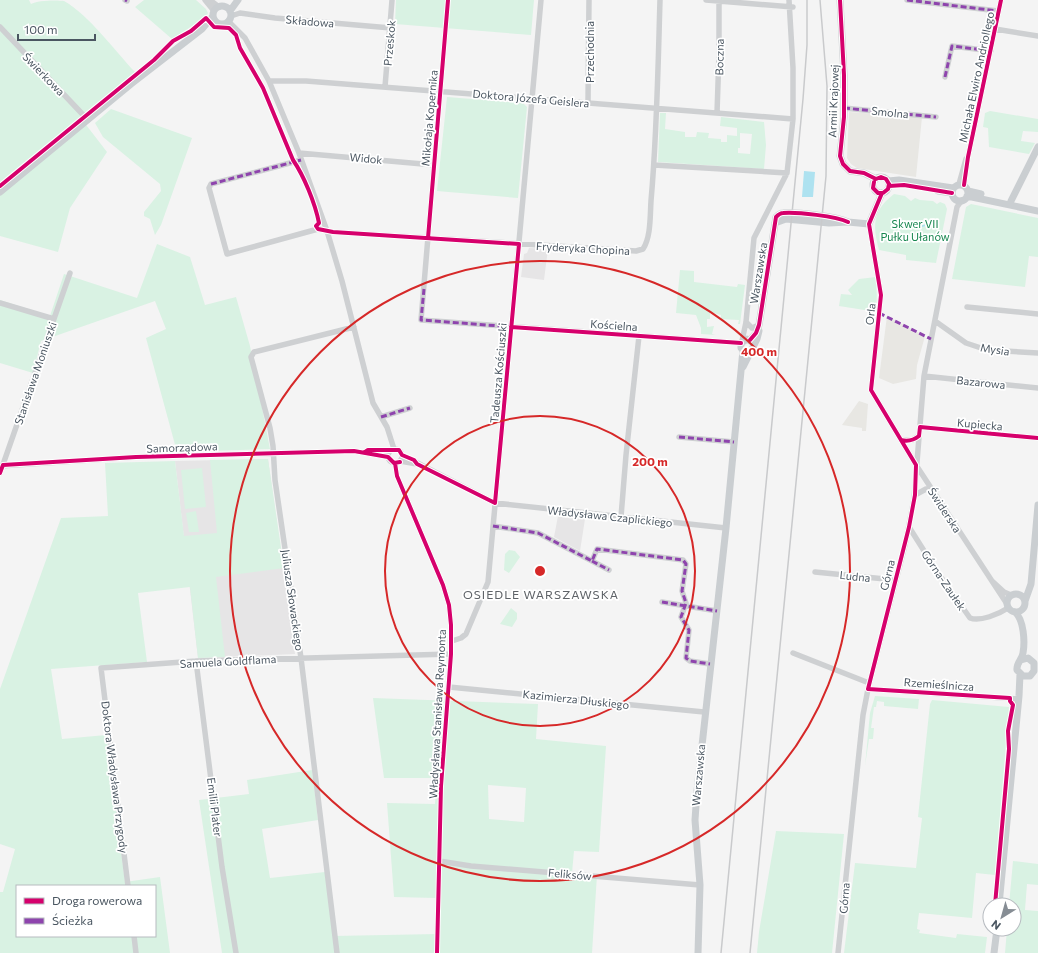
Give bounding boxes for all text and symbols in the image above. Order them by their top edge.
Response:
street label: Michała Elwiro Andriollego [956,10,996,144]
street label: Składowa [285,12,335,30]
scale bar [18,16,95,42]
street label: Przeskok [381,20,397,66]
street label: Przechodnia [583,21,596,83]
text: 100 m [24,22,58,36]
street label: Boczna [712,39,726,75]
street label: Świerkowa [20,49,68,98]
street label: Armii Krajowej [825,64,841,138]
street label: Mikołaja Kopernika [418,69,440,167]
street label: Doktora Józefa Geislera [472,86,590,111]
street label: Smolna [871,104,909,120]
street label: Widok [349,150,383,166]
park label: Skwer VII Pułku Ułanów [880,217,950,243]
street label: Fryderyka Chopina [536,239,630,257]
street label: Warszawska [747,241,769,305]
street label: Orla [862,302,878,326]
street label: Kościelna [590,317,638,333]
street label: Stanisława Moniuszki [11,320,59,426]
street label: Tadeusza Kościuszki [487,322,509,424]
street label: Mysia [979,340,1011,358]
text: 400 m [741,344,777,358]
street label: Bazarowa [956,373,1006,391]
street label: Kupiecka [957,416,1003,432]
street label: Samorządowa [146,439,218,455]
text: 200 m [632,454,668,468]
street label: Świderska [926,485,965,535]
street label: Władysława Czaplickiego [547,503,674,529]
street label: Juliusza Słowackiego [278,548,307,652]
street label: Górna-Zaułek [919,548,969,613]
street label: Górna [877,558,897,592]
centre of rings [533,564,547,578]
street label: Ludna [839,568,871,584]
district label: OSIEDLE WARSZAWSKA [463,587,619,601]
street label: Władysława Stanisława Reymonta [426,629,448,799]
street label: Samuela Goldflama [180,652,276,670]
street label: Rzemieślnicza [903,675,975,693]
street label: Kazimierza Dłuskiego [522,687,630,711]
street label: Doktora Władysława Przygody [99,700,131,854]
street label: Warszawska [689,743,707,807]
street label: Emilii Plater [205,777,225,838]
street label: Feliksów [548,866,592,882]
street label: Górna [836,882,852,914]
legend [16,885,156,937]
text: Droga rowerowa [52,893,142,907]
north arrow [982,897,1022,937]
text: Ścieżka [52,913,93,927]
text: N [988,918,1003,933]

